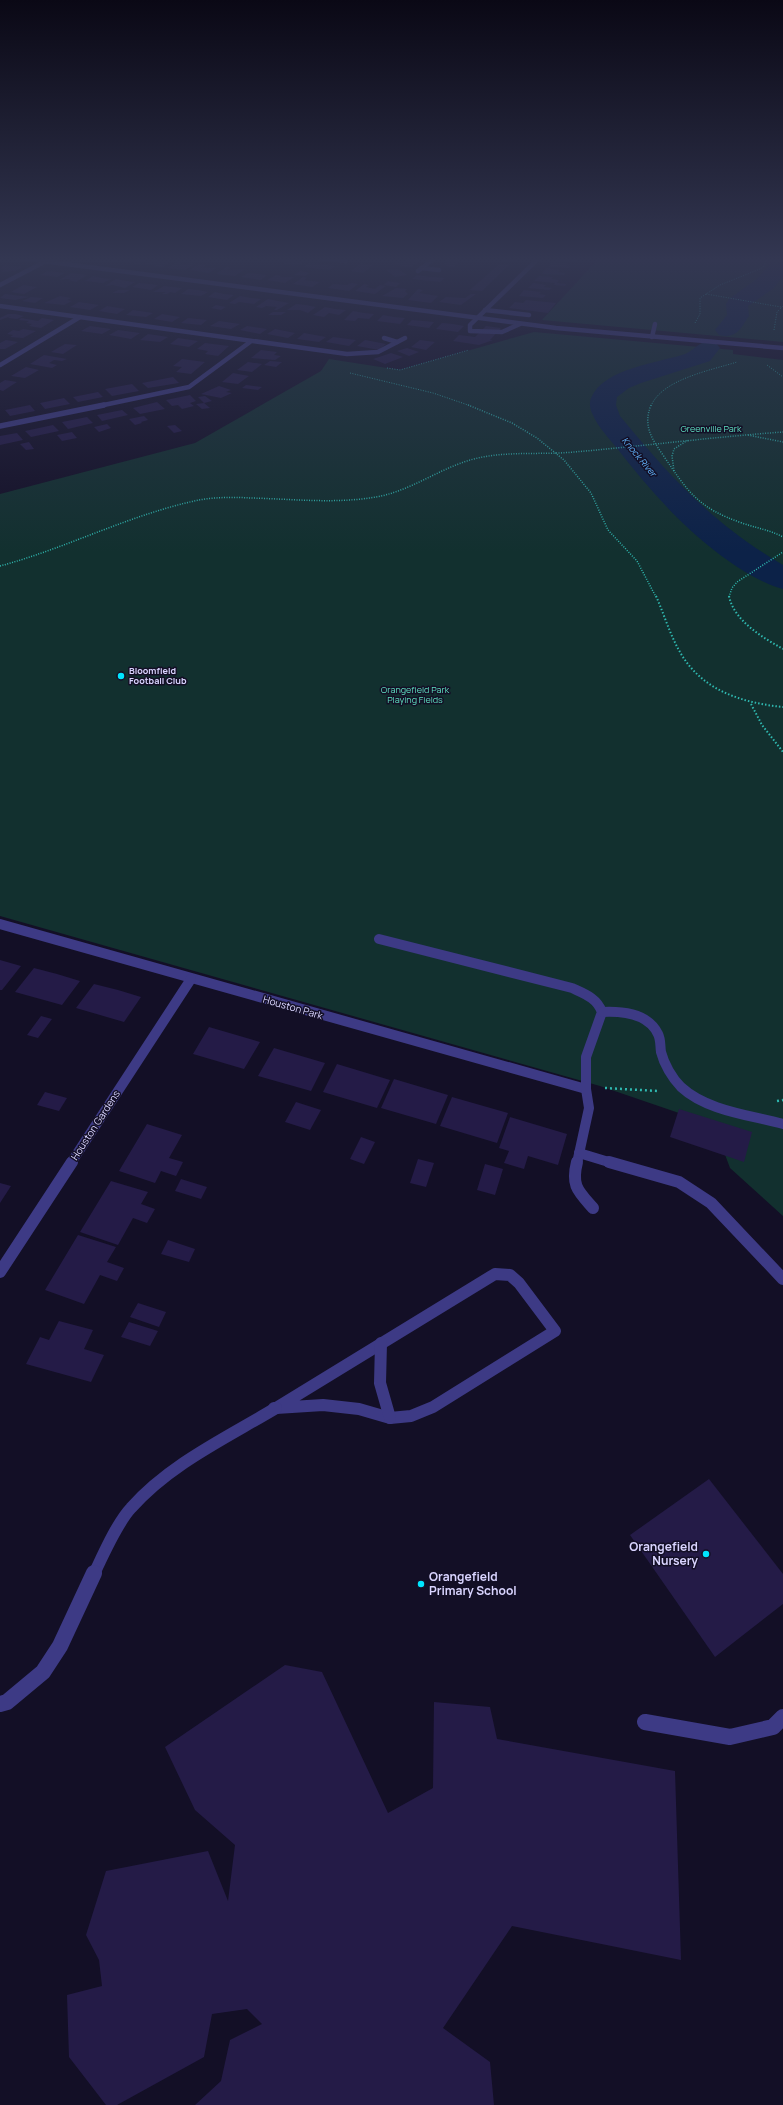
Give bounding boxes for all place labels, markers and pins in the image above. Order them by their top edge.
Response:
place label: Bloomfield Football Club [129,664,187,687]
marker: Bloomfield Football Club [116,671,126,681]
place label: Orangefield Nursery [629,1538,698,1569]
marker: Orangefield Nursery [701,1549,711,1559]
place label: Orangefield Primary School [429,1568,517,1599]
marker: Orangefield Primary School [416,1579,426,1589]

